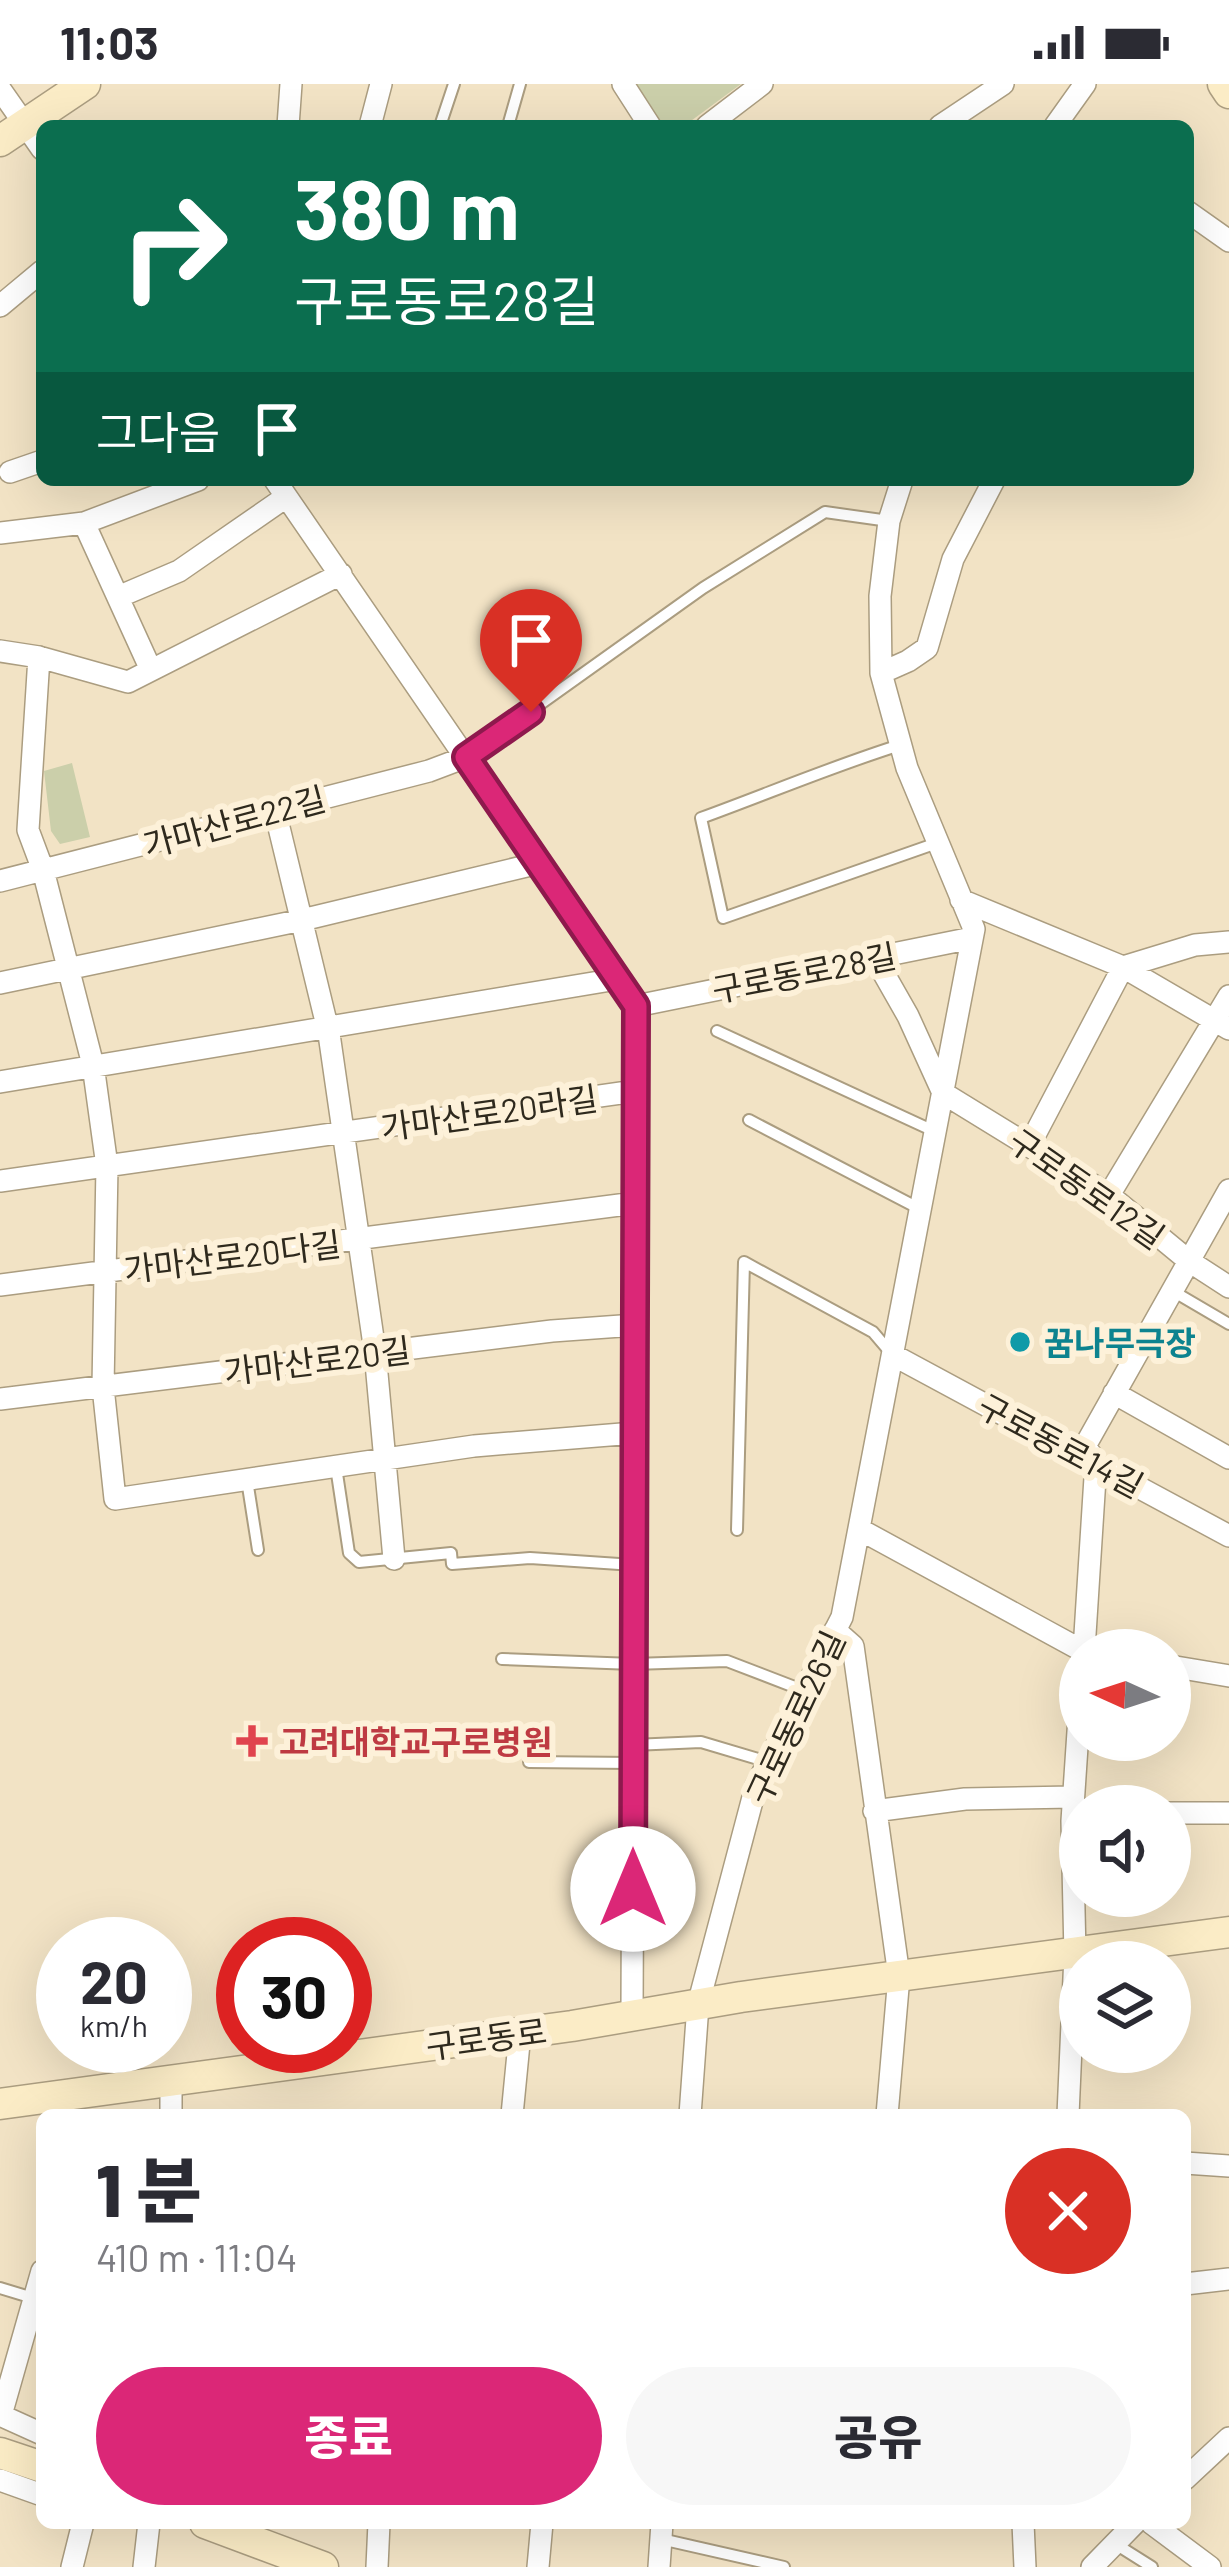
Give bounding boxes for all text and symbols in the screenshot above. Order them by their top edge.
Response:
text: 11:03 [60,15,159,69]
text: 380 m [294,156,520,257]
icon: right [96,168,252,324]
text: 구로동로28길 [294,267,599,332]
icon: arrive [244,396,310,462]
text: 그다음 [96,404,220,458]
pin [480,589,582,712]
icon: arrive [498,607,564,673]
street label: 가마산로22길 [138,777,330,865]
street label: 구로동로28길 [709,935,899,1009]
street label: 가마산로20라길 [378,1077,600,1147]
street label: 구로동로12길 [1001,1120,1173,1256]
street label: 가마산로20다길 [121,1223,343,1289]
place label: 꿈나무극장 [1044,1322,1196,1362]
street label: 가마산로20길 [221,1329,413,1391]
marker: 꿈나무극장 [1007,1329,1033,1355]
street label: 구로동로14길 [971,1385,1151,1505]
street label: 구로동로26길 [737,1624,853,1810]
north arrow [1059,1629,1191,1761]
map controls [1059,1629,1191,2073]
place label: 고려대학교구로병원 [279,1721,552,1761]
marker: 고려대학교구로병원 [236,1725,268,1757]
button: sound [1059,1785,1191,1917]
position arrow [570,1826,696,1952]
speed limit sign: 30 [216,1917,372,2073]
button: layers [1059,1941,1191,2073]
text: 20 [80,1944,148,2016]
text: km/h [80,2007,148,2043]
street label: 구로동로 [423,2010,549,2066]
text: 1 분 [96,2145,202,2231]
button: close [1005,2148,1131,2274]
text: 410 m · 11:04 [96,2233,298,2280]
button: 종료 [96,2367,602,2505]
button: 공유 [626,2367,1131,2505]

